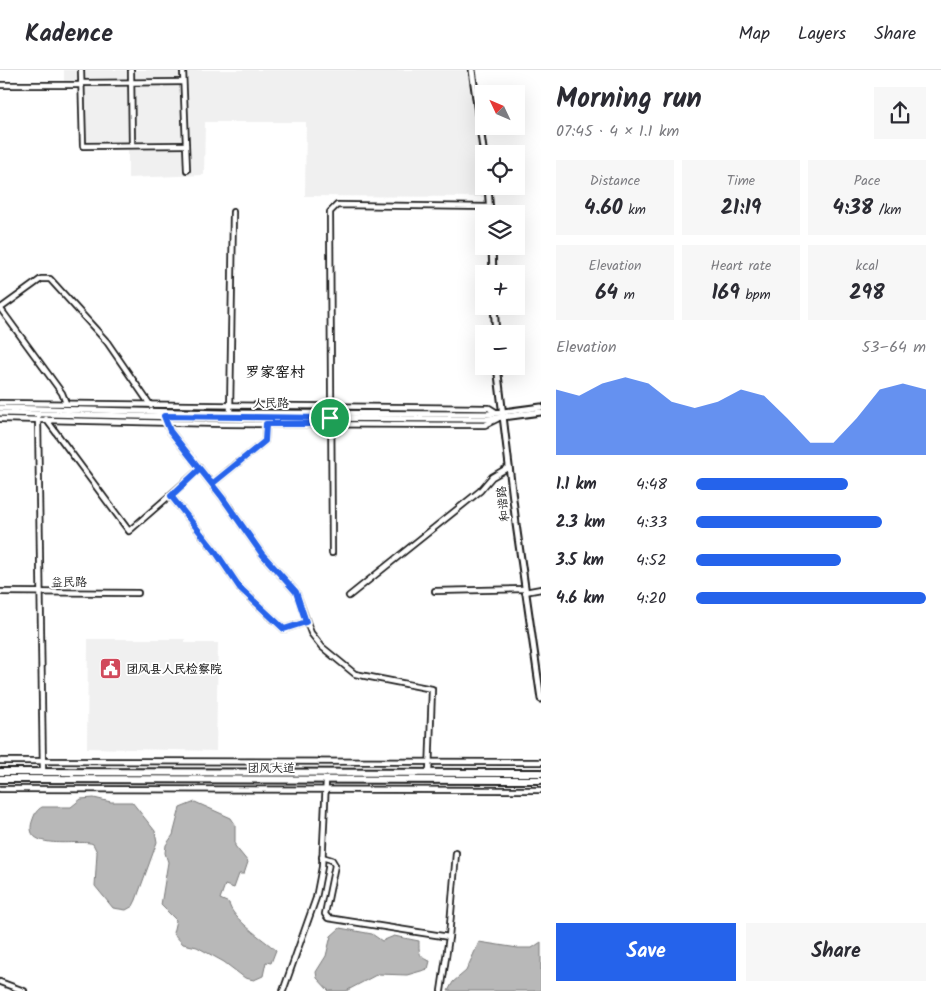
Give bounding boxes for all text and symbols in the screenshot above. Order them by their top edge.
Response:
text: Kadence [25,15,113,54]
text: Map [739,20,770,49]
text: Layers [798,20,846,49]
text: Share [874,20,916,49]
text: Morning run [556,77,702,122]
north arrow [475,85,525,135]
map controls [475,85,525,375]
button: share [874,87,926,139]
text: 07:45 · 4 × 1.1 km [556,119,679,144]
button: locate [475,145,525,195]
text: Distance [590,170,640,192]
text: Time [727,170,755,192]
text: Pace [854,170,880,192]
text: 4.60 [584,192,623,225]
text: 21:19 [721,192,761,225]
text: 4:38 [833,192,873,225]
text: km [623,199,646,221]
text: /km [873,199,901,221]
button: layers [475,205,525,255]
text: Elevation [589,255,641,277]
text: Heart rate [711,255,771,277]
text: kcal [856,255,878,277]
button: + [475,265,525,315]
text: 64 [595,277,618,310]
text: 169 [711,277,740,310]
text: 298 [849,277,885,310]
text: m [618,284,635,306]
text: bpm [740,284,771,306]
button: − [475,325,525,375]
text: Elevation [556,335,617,360]
text: 53–64 m [862,335,926,360]
district label: 罗家窑村 [245,361,305,385]
street label: 人民路 [253,394,289,413]
pin [309,397,351,439]
icon: arrive [316,404,344,432]
text: 1.1 km [556,472,597,497]
text: 4:48 [636,472,667,497]
street label: 和谐路 [492,485,515,523]
text: 2.3 km [556,510,605,535]
text: 4:33 [636,510,667,535]
text: 3.5 km [556,548,604,573]
text: 4:52 [636,548,667,573]
street label: 益民路 [51,573,87,592]
text: 4.6 km [556,586,604,611]
text: 4:20 [636,586,666,611]
public building icon: 团风县人民检察院 [98,657,122,681]
place label: 团风县人民检察院 [126,660,222,679]
street label: 团风大道 [247,759,295,778]
button: Save [556,923,736,981]
button: Share [746,923,926,981]

